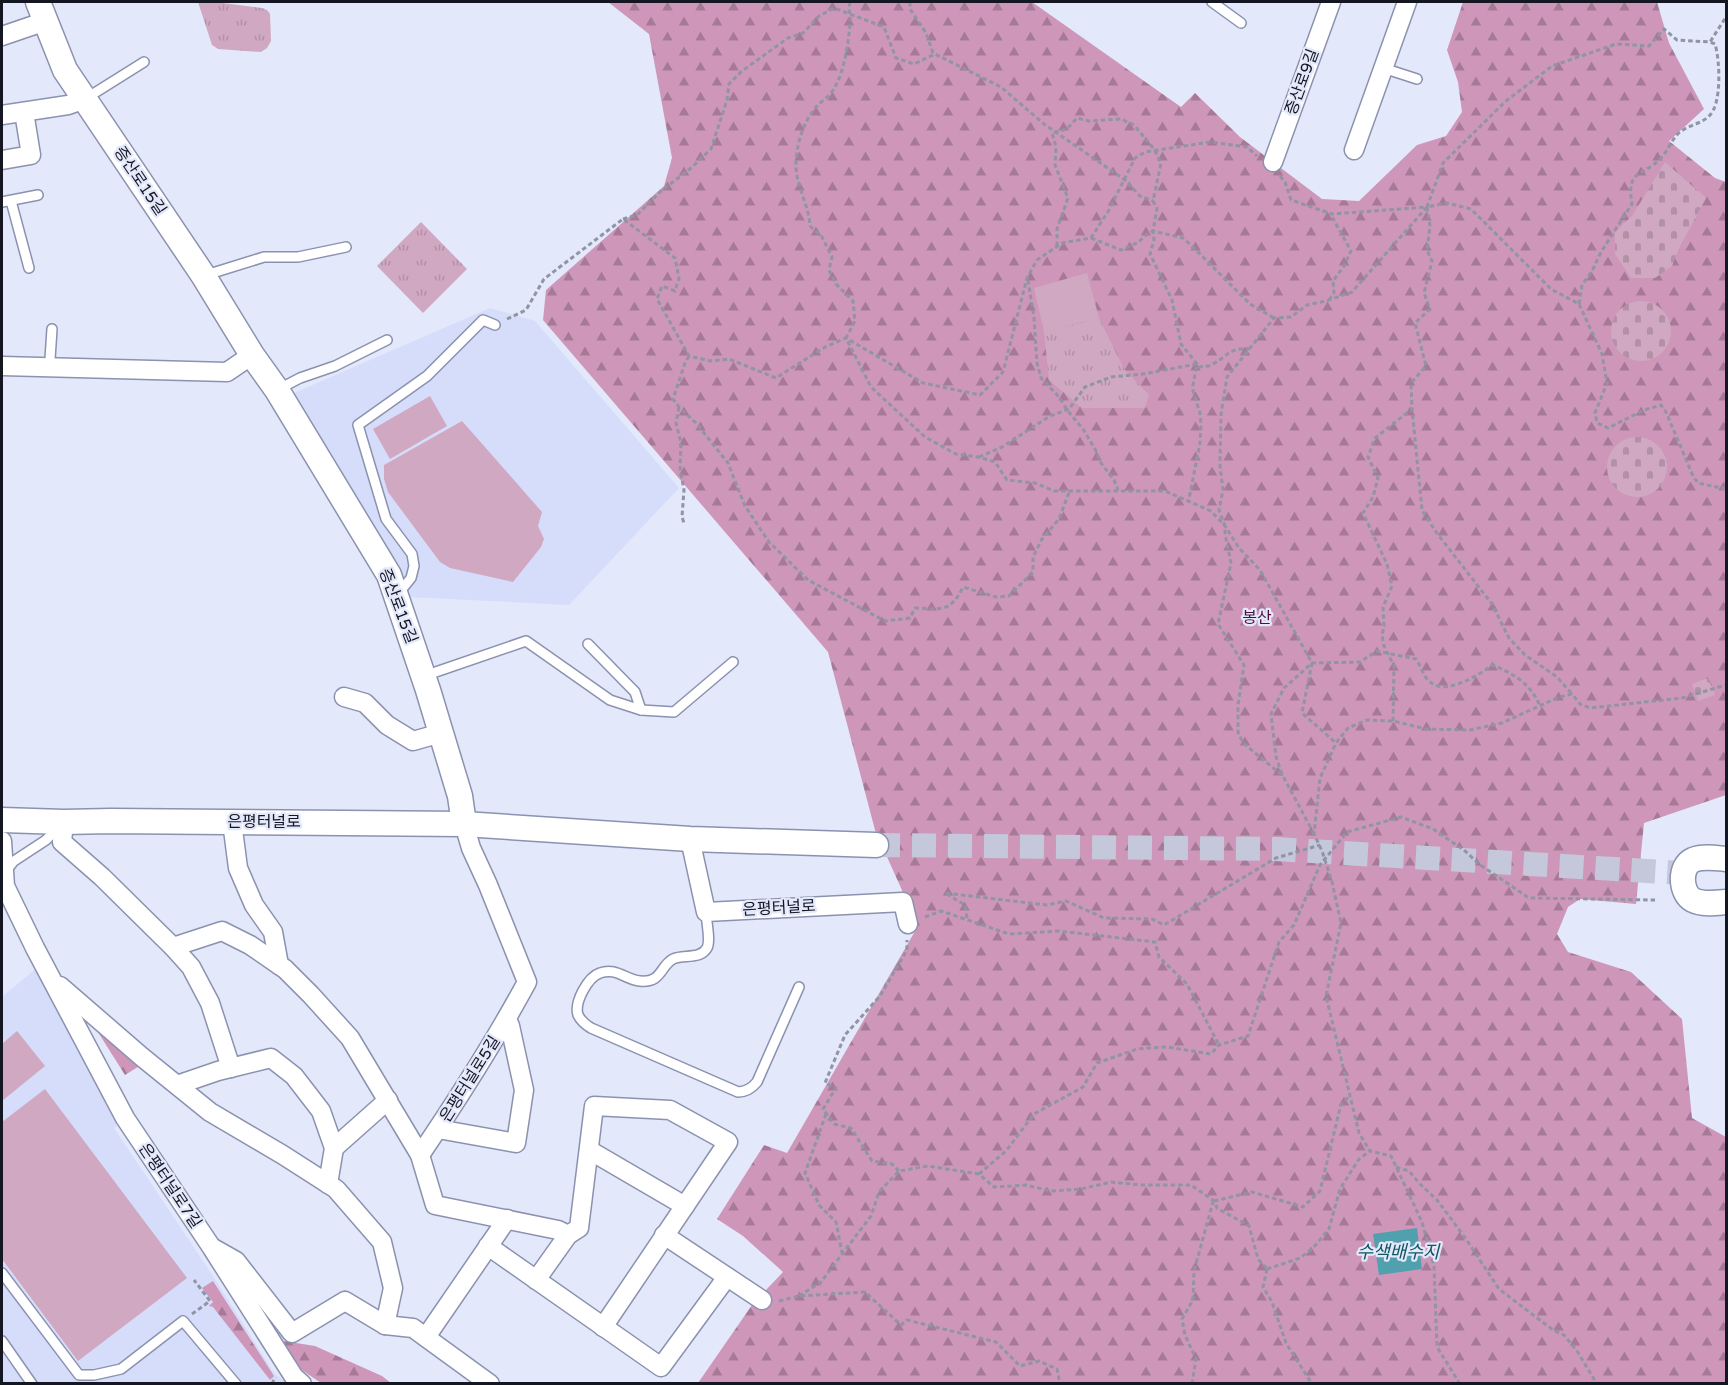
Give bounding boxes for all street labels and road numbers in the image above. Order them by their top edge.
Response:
street label: 증산로9길 [1281,46,1323,118]
street label: 증산로15길 [110,143,170,219]
street label: 증산로15길 [375,566,421,646]
street label: 은평터널로 [227,812,301,832]
street label: 은평터널로 [742,896,817,920]
street label: 은평터널로5길 [435,1032,505,1126]
street label: 은평터널로7길 [134,1140,206,1232]

